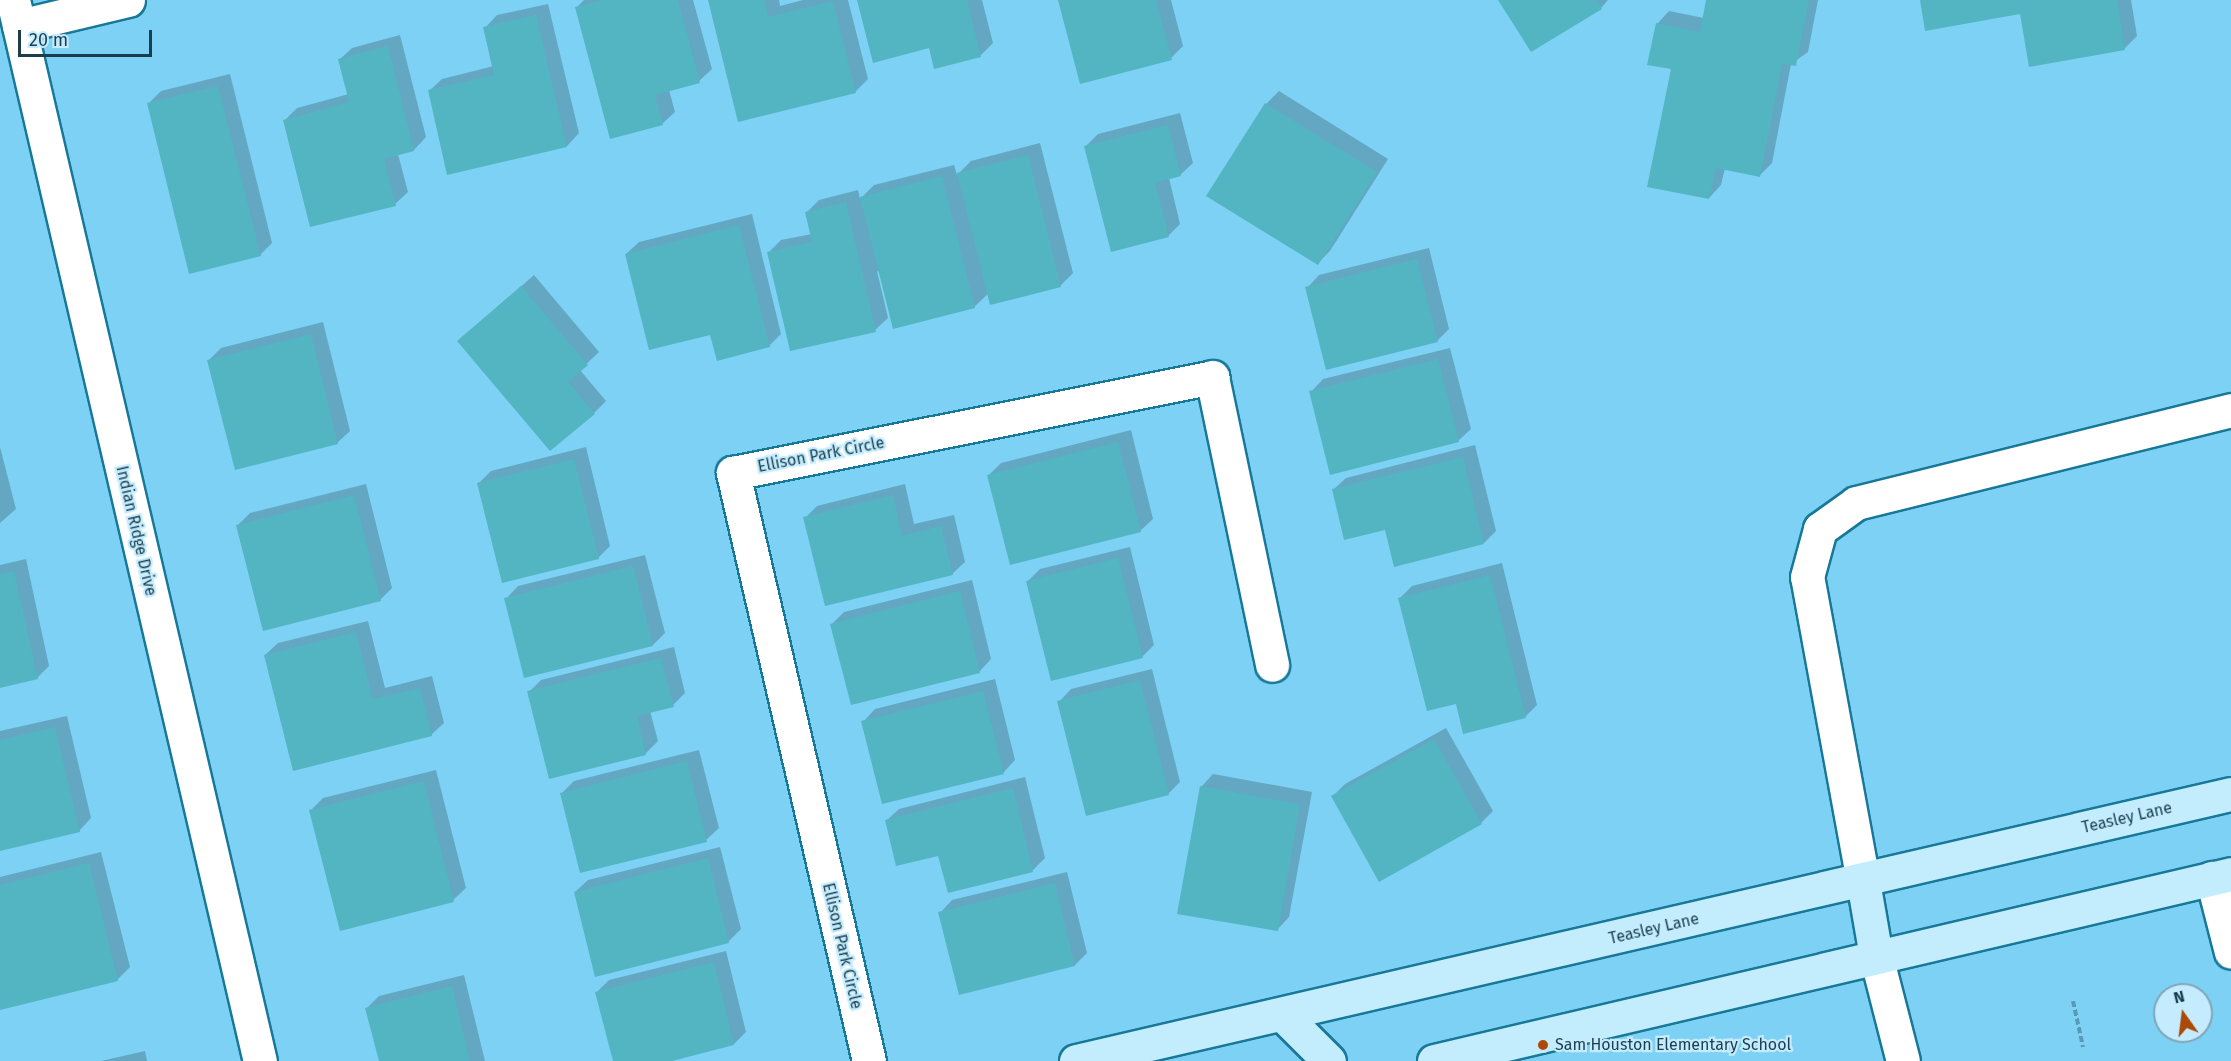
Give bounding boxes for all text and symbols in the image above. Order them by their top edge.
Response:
scale bar [21,18,154,56]
text: 20 m [29,29,68,51]
street label: Ellison Park Circle [756,433,886,477]
street label: Indian Ridge Drive [112,464,160,598]
street label: Teasley Lane [2080,798,2174,838]
street label: Ellison Park Circle [818,881,866,1011]
street label: Teasley Lane [1607,909,1701,949]
north arrow [2153,983,2213,1043]
text: N [2172,986,2186,1007]
place label: Sam Houston Elementary School [1555,1035,1791,1055]
marker: Sam Houston Elementary School [1536,1038,1550,1052]

